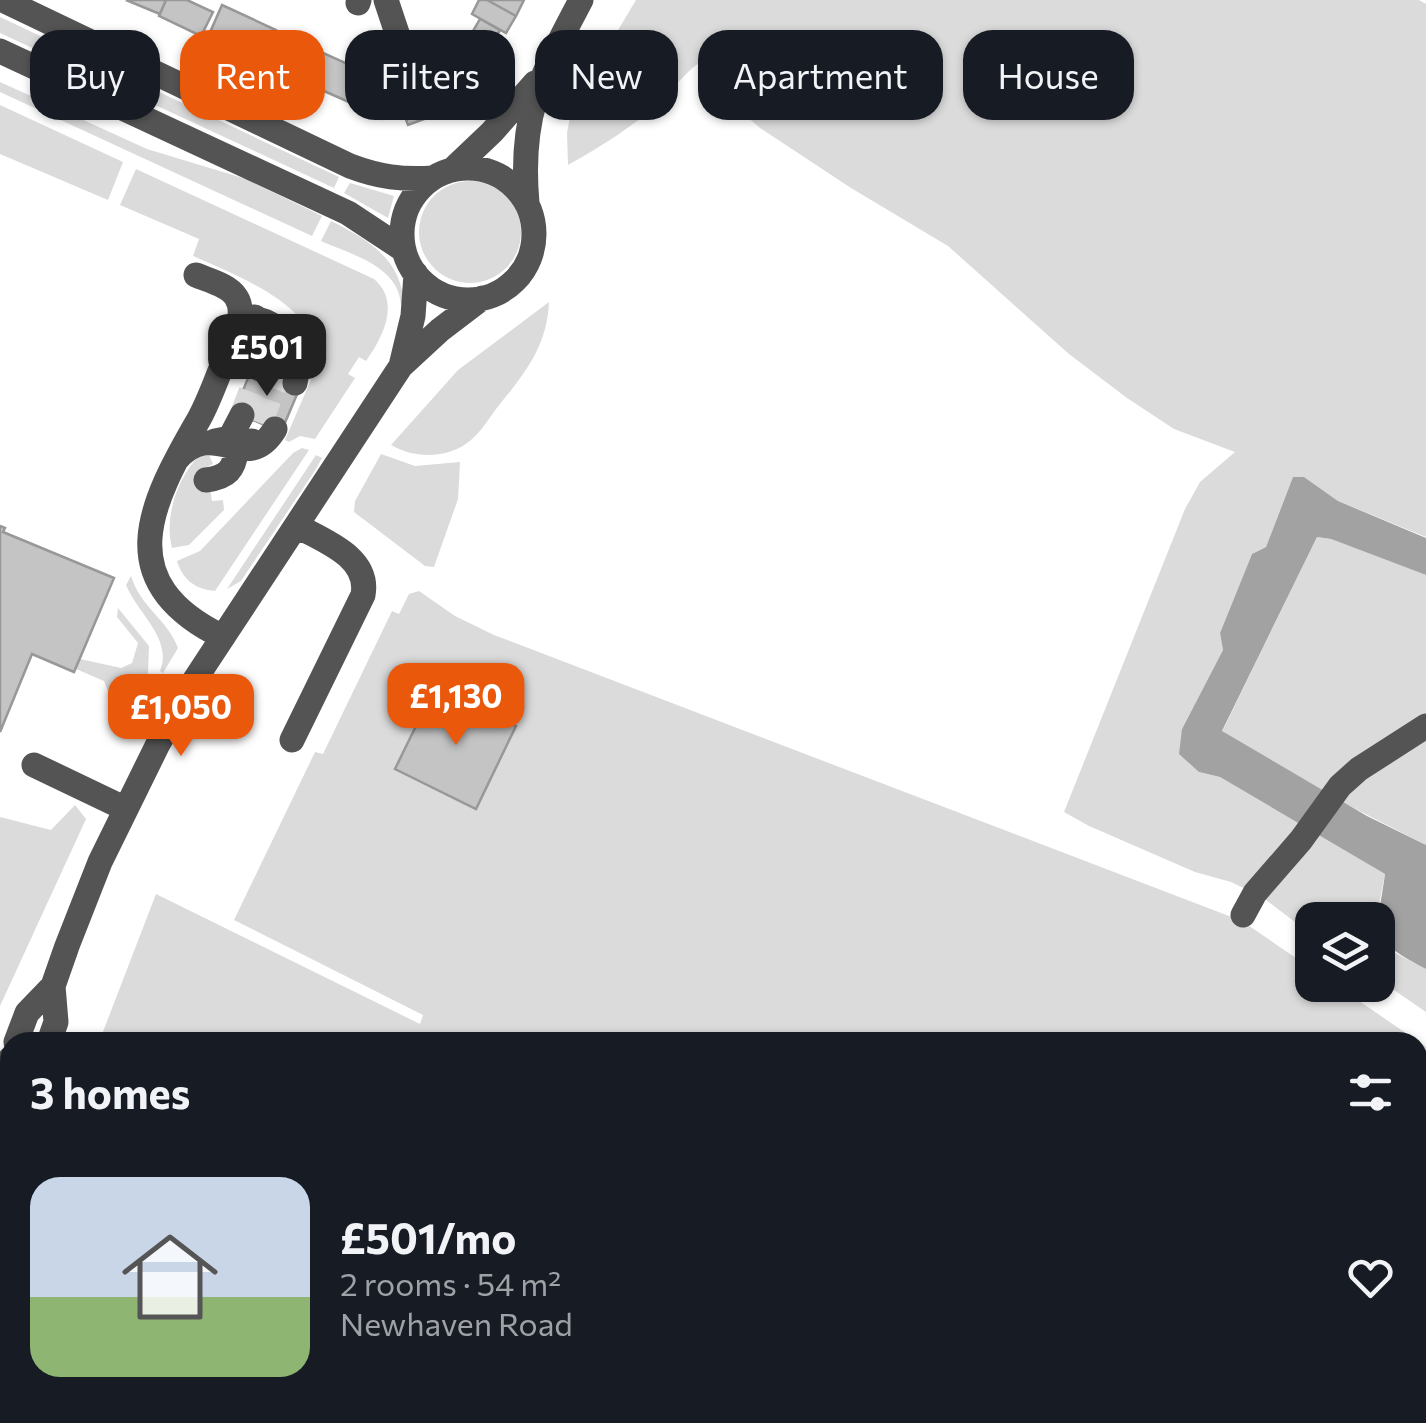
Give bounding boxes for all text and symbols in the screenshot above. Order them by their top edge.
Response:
chip: Buy [30,30,160,120]
chip: Rent [180,30,325,120]
chip: Filters [345,30,515,120]
chip: New [535,30,678,120]
chip: Apartment [698,30,943,120]
chip: House [963,30,1134,120]
pin: £501 [208,314,326,399]
text: £501 [230,326,304,366]
pin: £1,130 [375,663,537,748]
pin: £1,050 [100,674,262,759]
text: £1,130 [409,675,503,715]
text: £1,050 [130,686,232,726]
map controls [1295,902,1395,1002]
button: layers [1295,902,1395,1002]
icon: filters [1343,1065,1398,1120]
text: 3 homes [30,1066,190,1118]
text: £501/mo [340,1211,516,1263]
icon: home [110,1217,230,1337]
icon: heart [1343,1250,1398,1305]
text: 2 rooms · 54 m² [340,1263,561,1303]
text: Newhaven Road [340,1303,573,1343]

